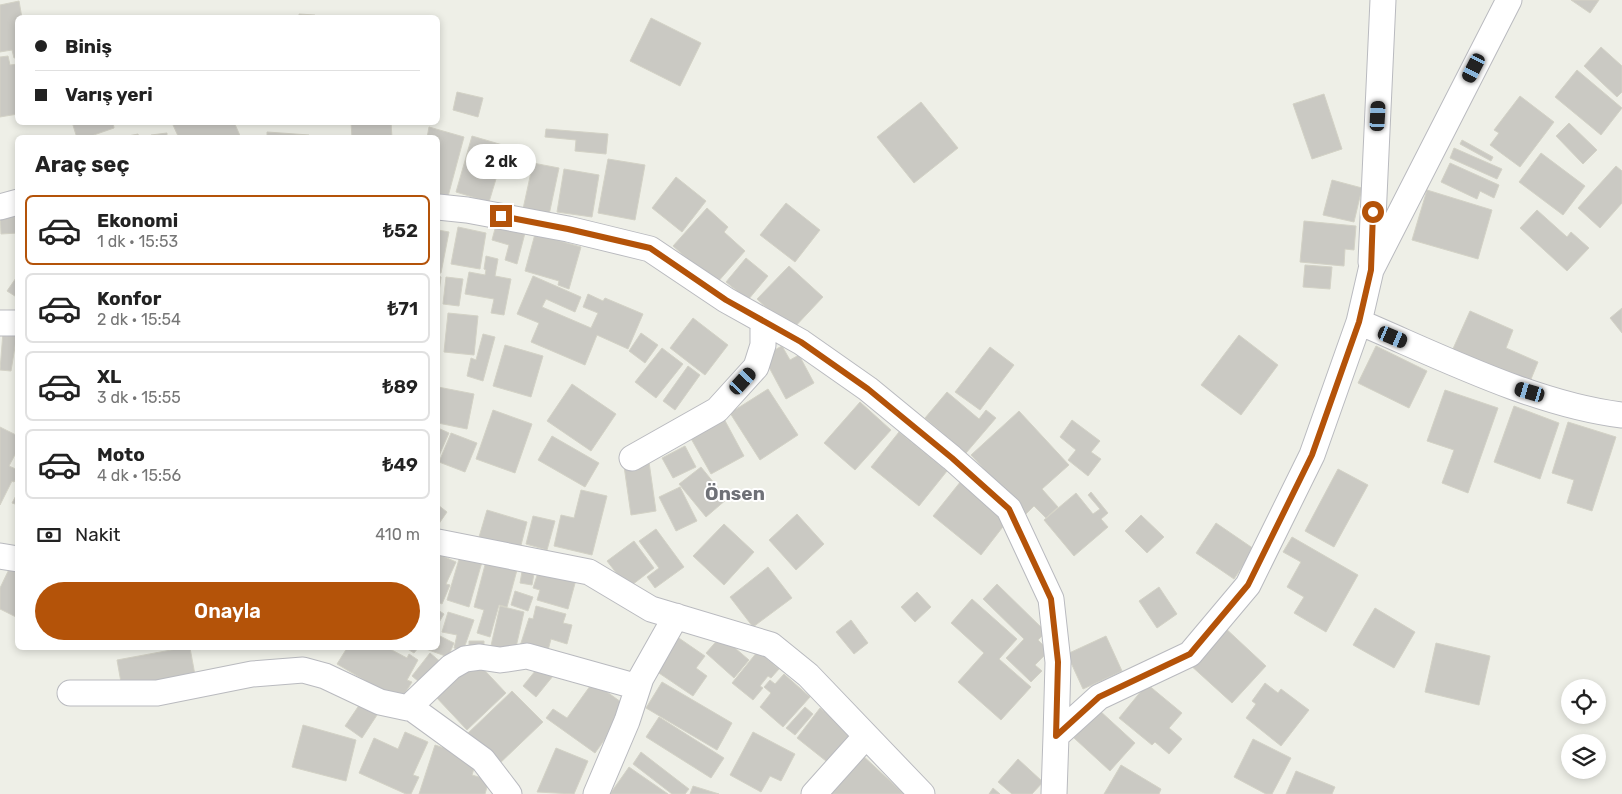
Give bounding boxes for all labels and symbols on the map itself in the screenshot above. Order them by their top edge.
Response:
car [1460,51,1487,85]
car [1369,101,1386,131]
callout: 2 dk [466,144,536,178]
route start [1362,201,1384,223]
route end [490,205,512,227]
car [1376,324,1409,350]
car [727,365,758,397]
car [1513,381,1546,403]
district label: Önsen [705,482,765,505]

